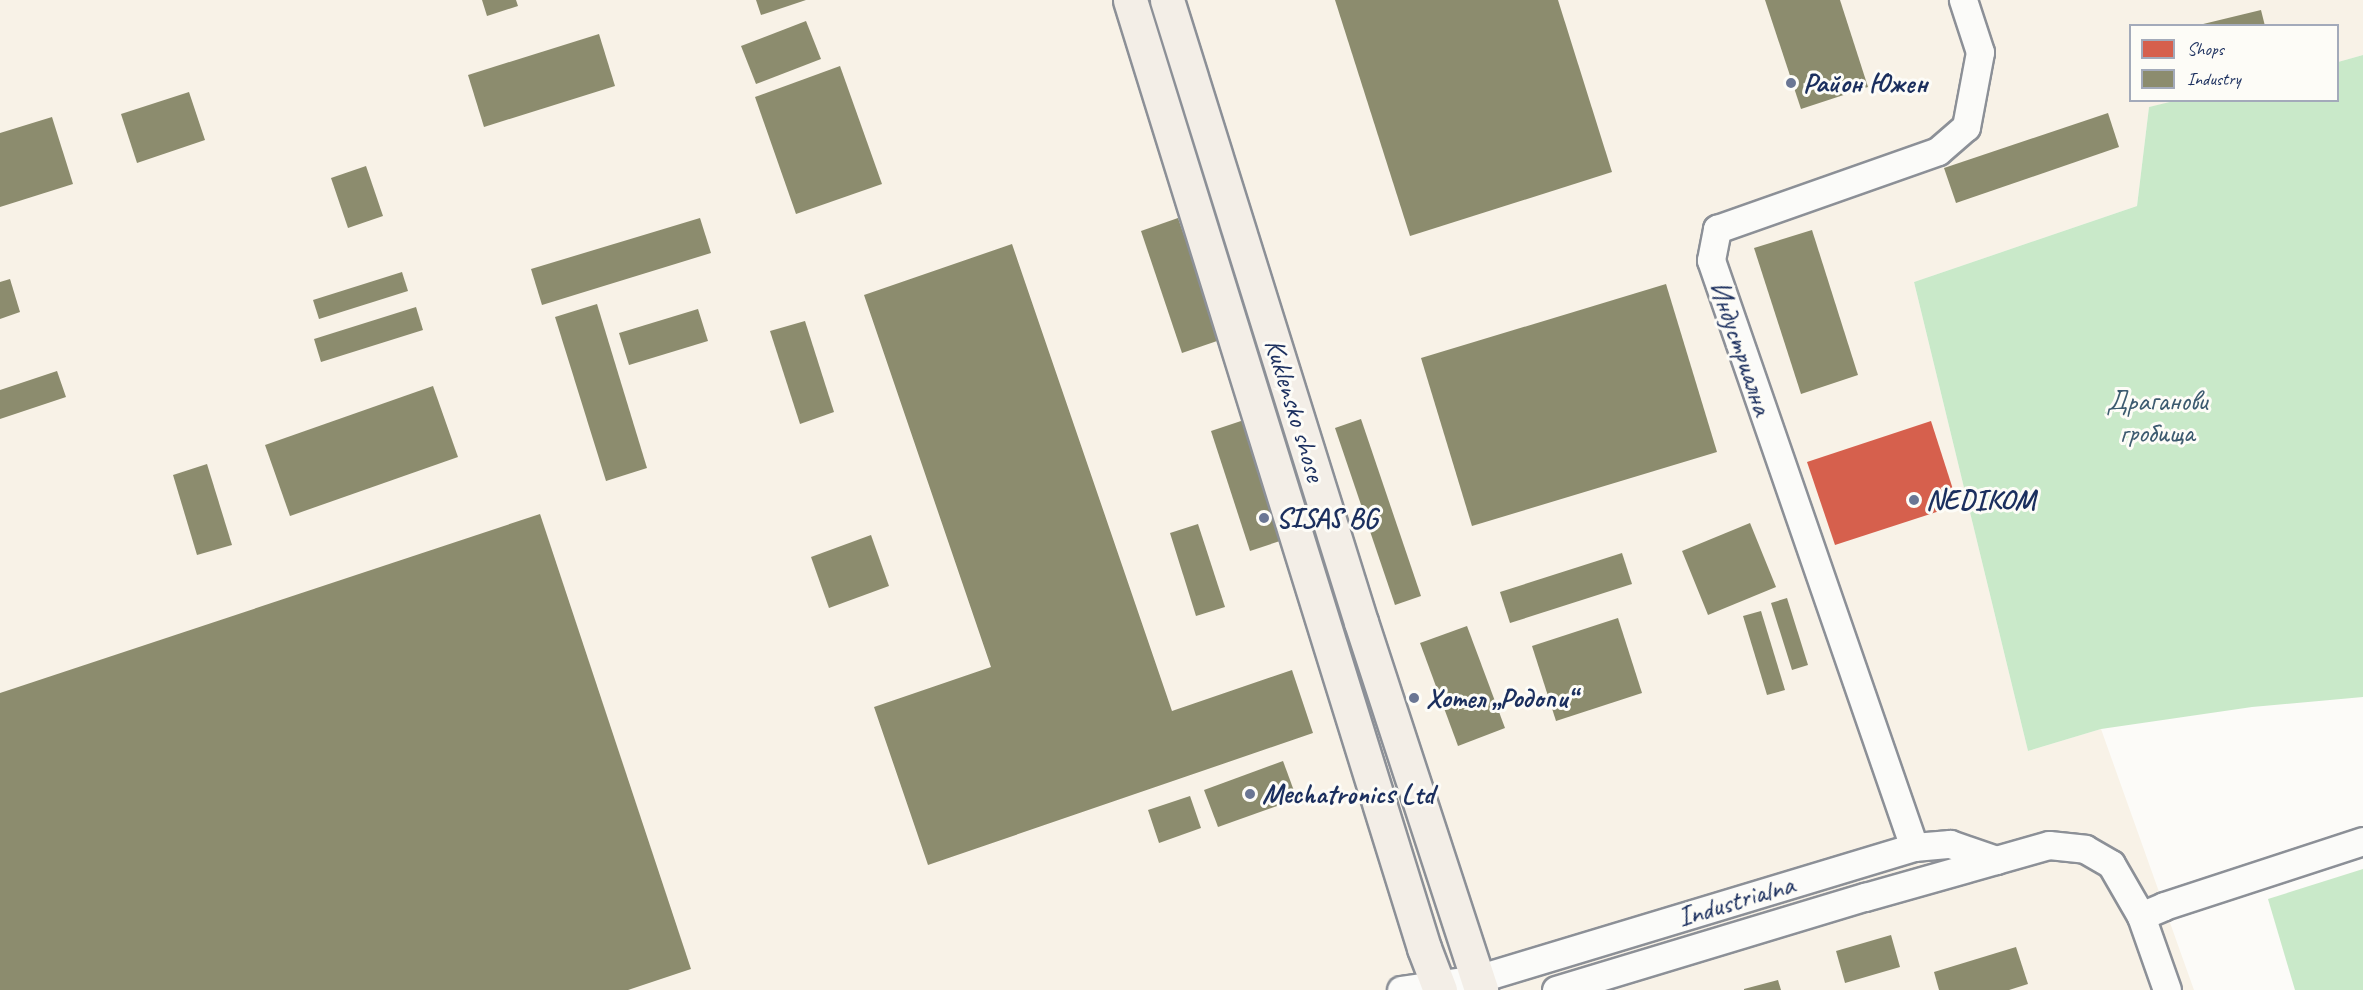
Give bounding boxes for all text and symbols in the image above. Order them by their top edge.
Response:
legend [2129,24,2339,102]
text: Shops [2187,38,2224,60]
place label: Район Южен [1803,66,1926,100]
text: Industry [2187,68,2241,90]
marker: Район Южен [1784,76,1798,90]
street label: Индустриална [1702,277,1780,419]
street label: Kuklensko shose [1257,335,1333,485]
park label: Драганови гробища [2106,384,2208,450]
place label: NEDIKOM [1926,483,2035,517]
marker: NEDIKOM [1907,493,1921,507]
place label: SISAS BG [1276,501,1378,535]
marker: SISAS BG [1257,511,1271,525]
place label: Хотел „Родопи“ [1426,681,1575,715]
marker: Хотел „Родопи“ [1407,691,1421,705]
place label: Mechatronics Ltd [1262,777,1434,811]
marker: Mechatronics Ltd [1243,787,1257,801]
street label: Industrialna [1674,867,1798,935]

